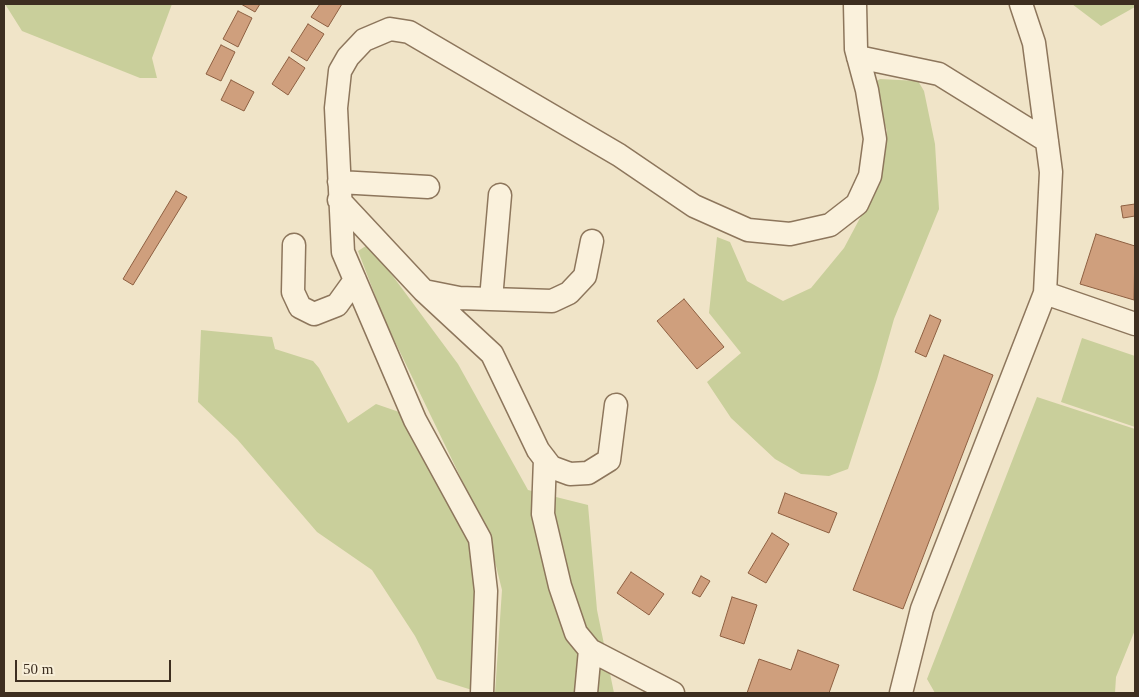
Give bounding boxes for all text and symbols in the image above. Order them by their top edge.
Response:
scale bar [18,650,174,682]
text: 50 m [23,661,53,677]

